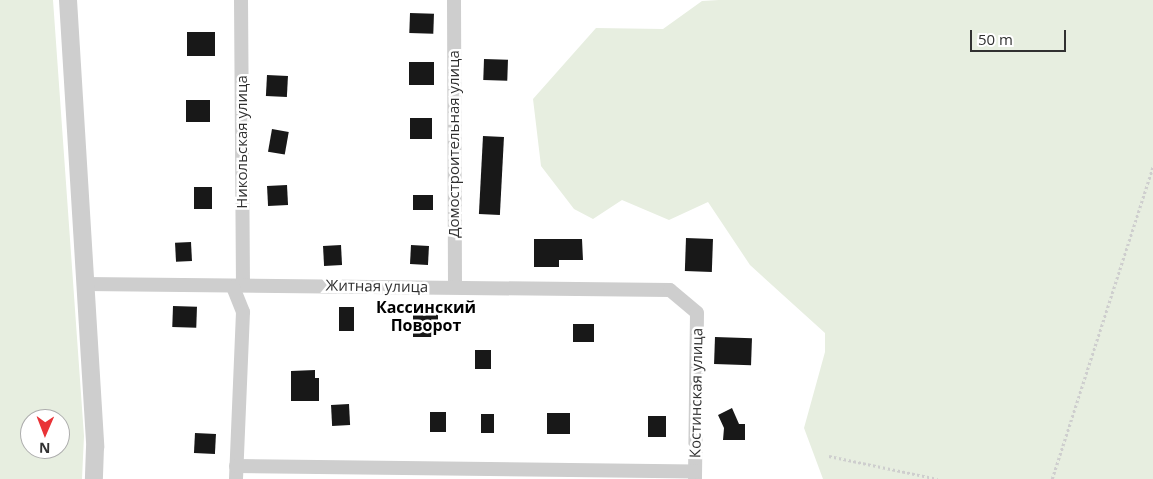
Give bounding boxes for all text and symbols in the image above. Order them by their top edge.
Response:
scale bar [973,20,1069,52]
text: 50 m [978,29,1013,49]
street label: Домостроительная улица [445,50,463,238]
street label: Никольская улица [233,75,251,209]
street label: Житная улица [326,276,428,296]
district label: Кассинский Поворот [376,297,476,335]
street label: Костинская улица [686,328,706,458]
north arrow [20,409,70,459]
text: N [39,439,51,458]

